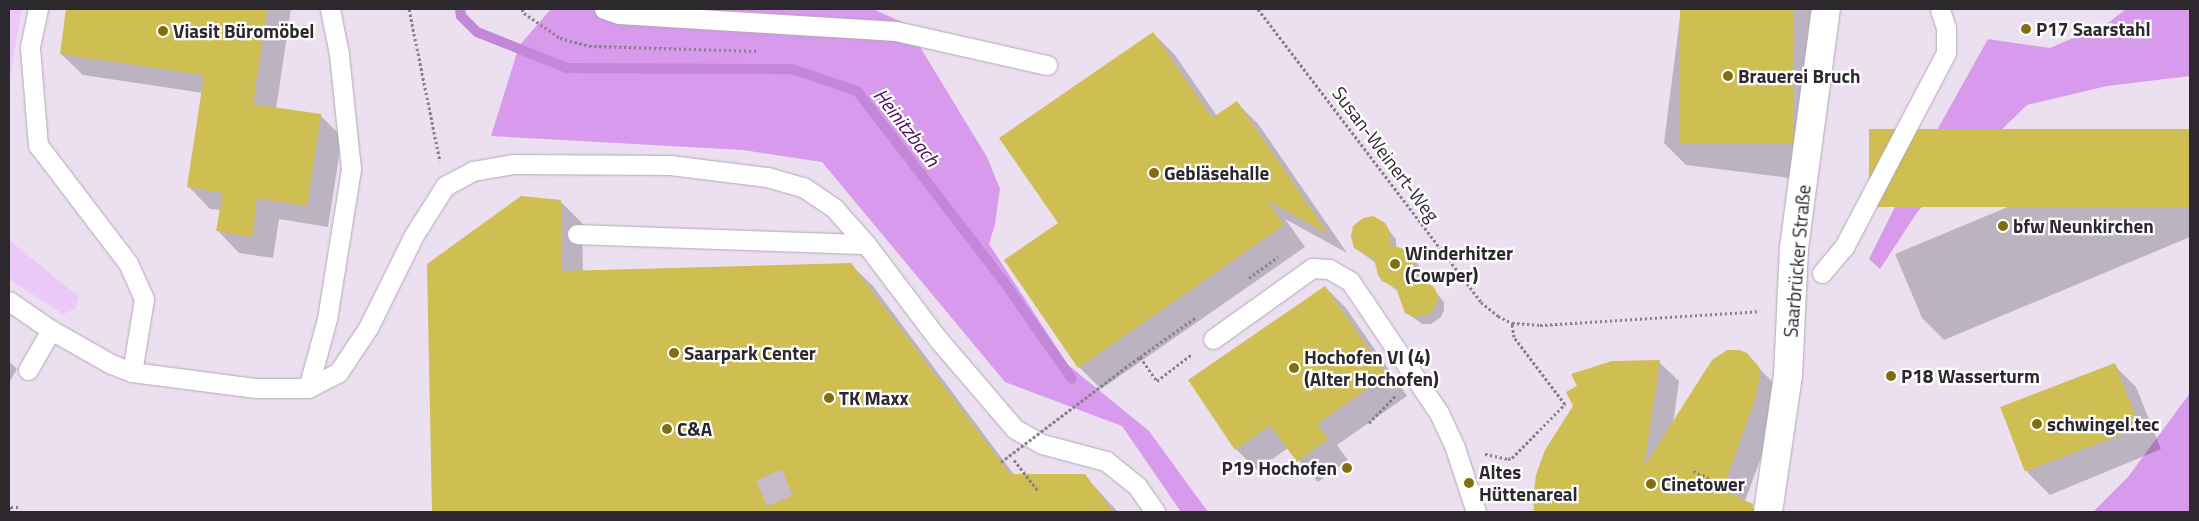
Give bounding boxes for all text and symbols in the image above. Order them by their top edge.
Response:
place label: P17 Saarstahl [2036,18,2151,40]
place label: Viasit Büromöbel [173,20,314,42]
marker: P17 Saarstahl [2020,23,2032,35]
marker: Viasit Büromöbel [157,25,169,37]
place label: Brauerei Bruch [1738,65,1861,87]
marker: Brauerei Bruch [1722,70,1734,82]
street label: Susan-Weinert-Weg [1328,82,1444,226]
water label: Heinitzbach [869,83,945,171]
place label: Gebläsehalle [1164,162,1269,184]
marker: Gebläsehalle [1148,167,1160,179]
street label: Saarbrücker Straße [1779,184,1815,338]
place label: bfw Neunkirchen [2013,215,2154,237]
marker: bfw Neunkirchen [1997,220,2009,232]
place label: Winderhitzer (Cowper) [1405,242,1513,286]
marker: Winderhitzer (Cowper) [1389,258,1401,270]
place label: Saarpark Center [684,342,816,364]
place label: Hochofen VI (4) (Alter Hochofen) [1304,346,1439,390]
marker: Saarpark Center [668,347,680,359]
marker: Hochofen VI (4) (Alter Hochofen) [1288,362,1300,374]
place label: P18 Wasserturm [1901,365,2040,387]
marker: P18 Wasserturm [1885,370,1897,382]
place label: TK Maxx [839,387,908,409]
marker: TK Maxx [823,392,835,404]
place label: schwingel.tec [2047,413,2160,435]
place label: C&A [677,418,712,440]
marker: schwingel.tec [2031,418,2043,430]
marker: C&A [661,423,673,435]
place label: P19 Hochofen [1221,457,1337,479]
place label: Altes Hüttenareal [1479,461,1578,505]
marker: P19 Hochofen [1341,462,1353,474]
place label: Cinetower [1661,473,1745,495]
marker: Altes Hüttenareal [1463,477,1475,489]
marker: Cinetower [1645,478,1657,490]

